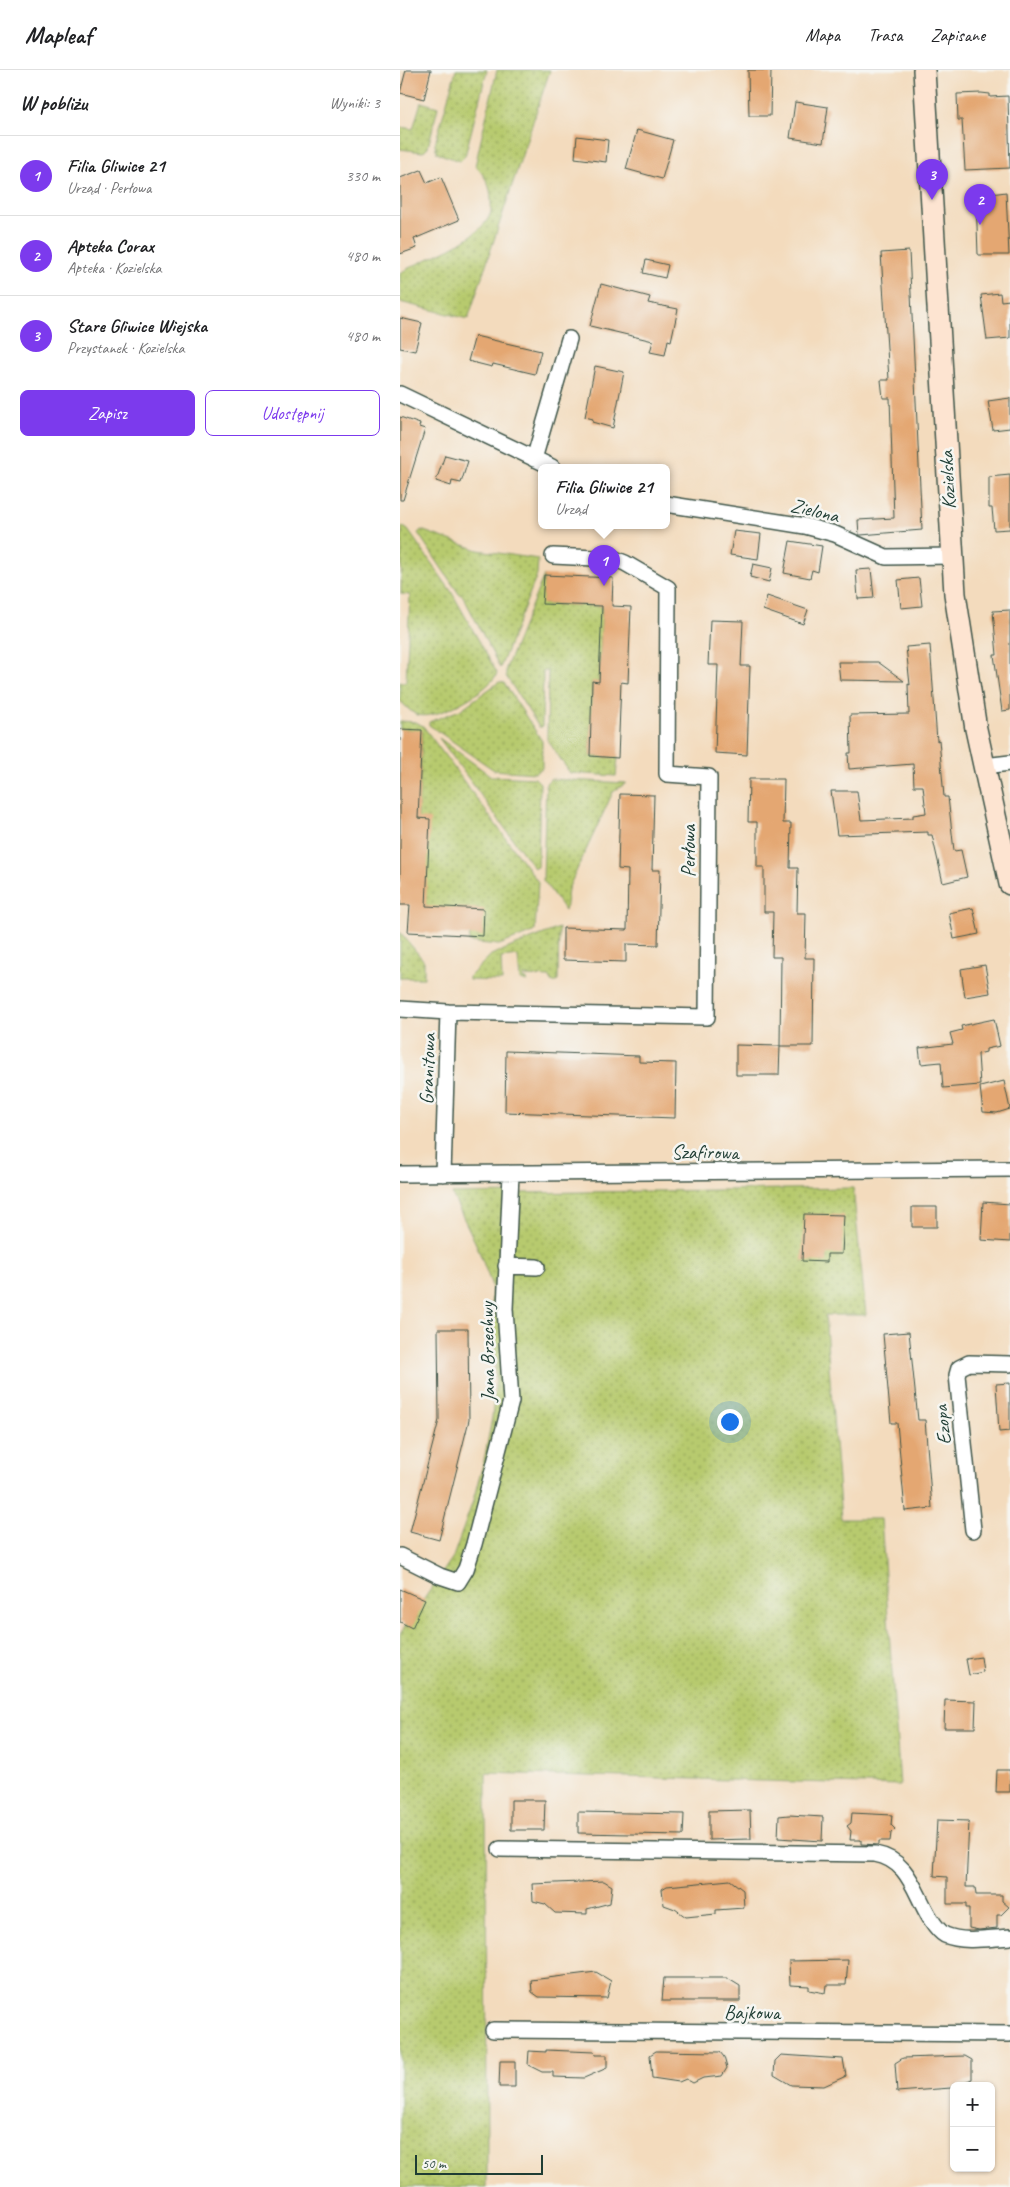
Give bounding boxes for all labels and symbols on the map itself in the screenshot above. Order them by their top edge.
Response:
pin: 3 [916,159,948,200]
pin: 2 [964,184,996,225]
street label: Kozielska [933,449,962,510]
street label: Zielona [788,492,843,529]
pin: 1 [588,545,620,586]
street label: Perłowa [676,823,701,877]
street label: Granitowa [414,1032,441,1105]
street label: Szafirowa [671,1140,740,1165]
street label: Jana Brzechwy [474,1300,501,1403]
street label: Ezopa [928,1402,957,1446]
your location [717,1409,743,1435]
street label: Bajkowa [724,2000,782,2025]
scale bar [415,2152,542,2175]

